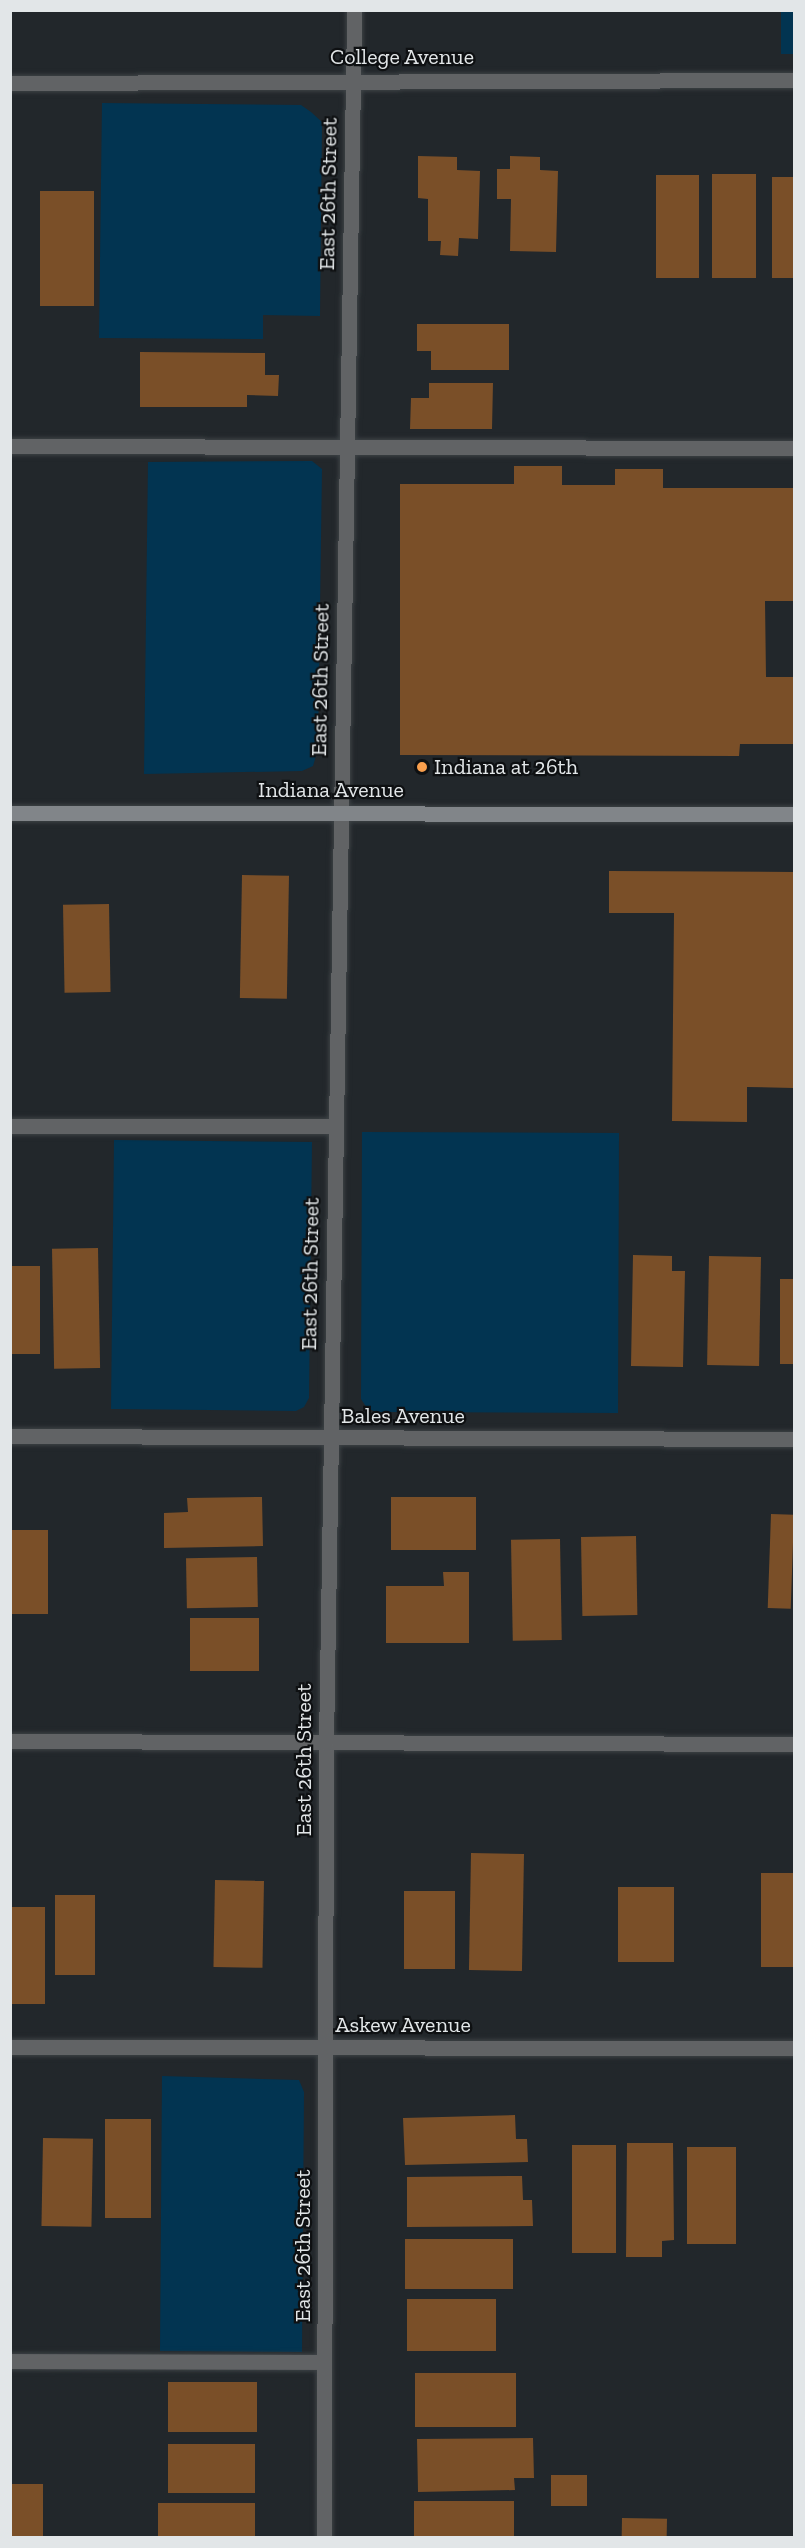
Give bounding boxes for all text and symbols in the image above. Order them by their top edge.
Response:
street label: College Avenue [330,44,474,70]
street label: East 26th Street [313,117,343,271]
street label: East 26th Street [305,603,335,757]
place label: Indiana at 26th [434,754,578,780]
marker: Indiana at 26th [415,760,429,774]
street label: Indiana Avenue [258,777,404,803]
street label: East 26th Street [295,1197,325,1351]
street label: Bales Avenue [341,1403,465,1429]
street label: East 26th Street [291,1684,317,1836]
street label: Askew Avenue [335,2012,471,2038]
street label: East 26th Street [290,2170,316,2322]

